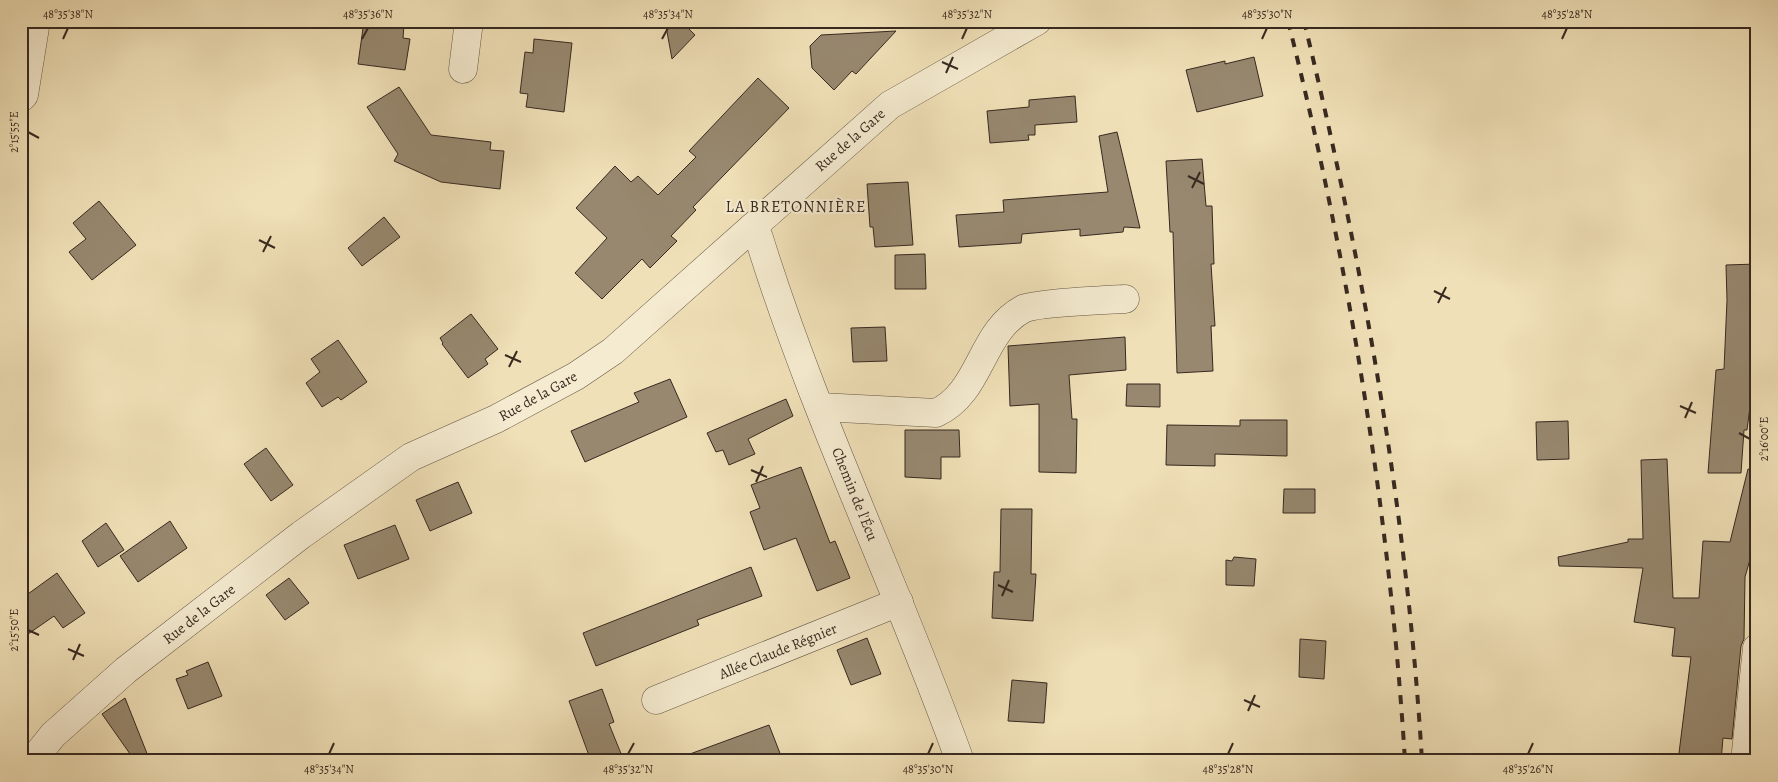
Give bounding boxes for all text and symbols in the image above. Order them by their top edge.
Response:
text: 48°35'38"N [43,6,93,22]
text: 48°35'36"N [343,6,393,22]
text: 48°35'34"N [643,6,693,22]
text: 48°35'32"N [942,6,992,22]
text: 48°35'30"N [1242,6,1293,22]
text: 48°35'28"N [1542,6,1593,22]
street label: Rue de la Gare [811,104,890,176]
text: 2°15'55"E [6,111,22,153]
district label: LA BRETONNIÈRE [726,196,866,218]
street label: Rue de la Gare [495,366,581,426]
text: 2°16'00"E [1756,417,1772,461]
street label: Chemin de l'Écu [827,444,883,544]
street label: Rue de la Gare [159,579,240,649]
text: 2°15'50"E [6,609,22,651]
street label: Allée Claude Régnier [715,618,840,684]
text: 48°35'34"N [304,761,354,777]
text: 48°35'32"N [603,761,653,777]
text: 48°35'30"N [903,761,954,777]
text: 48°35'28"N [1203,761,1254,777]
text: 48°35'26"N [1503,761,1554,777]

